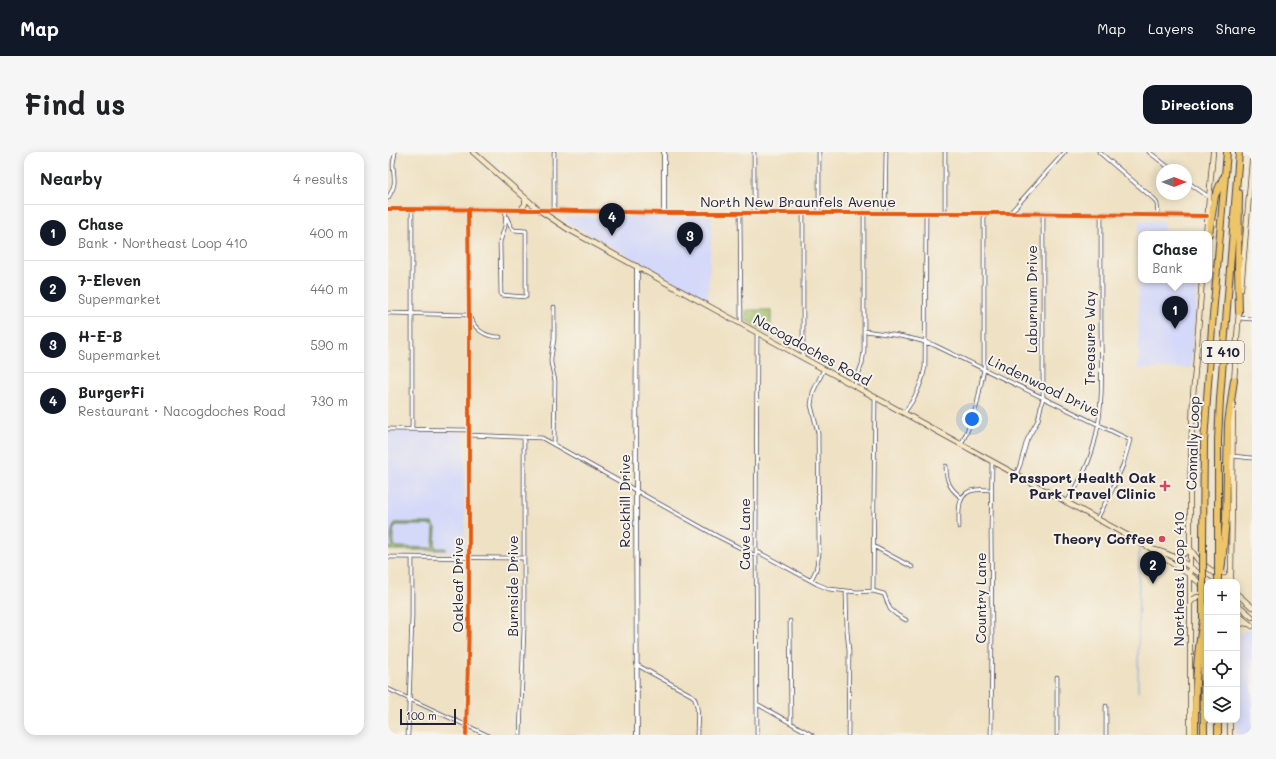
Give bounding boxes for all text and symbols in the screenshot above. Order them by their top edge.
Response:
text: Map [20,16,59,41]
text: Map [1097,19,1126,38]
text: Layers [1148,19,1194,38]
text: Share [1216,19,1256,38]
button: Directions [1143,85,1252,124]
text: Find us [24,86,125,122]
north arrow [1156,164,1192,200]
text: Nearby [40,167,102,189]
text: 4 results [293,170,348,187]
street label: North New Braunfels Avenue [700,192,896,211]
pin: 4 [599,203,625,236]
text: Chase [78,214,124,234]
pin: 3 [677,222,703,255]
text: 1 [50,224,56,241]
text: 400 m [310,224,348,241]
popup [1138,231,1212,283]
text: Bank · Northeast Loop 410 [78,234,247,251]
text: Chase [1152,239,1198,259]
street label: Laburnum Drive [1022,245,1041,353]
text: Bank [1152,259,1183,276]
text: 7-Eleven [78,270,141,290]
text: 2 [49,280,57,297]
text: 440 m [310,280,348,297]
text: Supermarket [78,290,161,307]
street label: Treasure Way [1080,290,1099,386]
pin: 1 [1162,296,1188,329]
street label: Nacogdoches Road [750,309,875,390]
text: H-E-B [78,326,122,346]
text: 3 [49,336,57,353]
text: 590 m [310,336,348,353]
road number: I 410 [1202,341,1244,363]
text: Supermarket [78,346,161,363]
street label: Lindenwood Drive [985,350,1103,421]
text: BurgerFi [78,382,145,402]
text: 4 [49,392,57,409]
text: 730 m [311,392,348,409]
street label: Connally Loop [1181,396,1204,490]
text: Restaurant · Nacogdoches Road [78,402,286,419]
your location [962,409,982,429]
street label: Rockhill Drive [615,454,634,548]
place label: Passport Health Oak Park Travel Clinic [1009,468,1156,503]
marker: Passport Health Oak Park Travel Clinic [1159,480,1171,492]
street label: Cave Lane [735,498,754,570]
street label: Northeast Loop 410 [1169,511,1188,646]
place label: Theory Coffee [1053,529,1154,548]
marker: Theory Coffee [1157,534,1167,544]
street label: Burnside Drive [503,535,522,637]
street label: Oakleaf Drive [448,537,467,633]
pin: 2 [1140,551,1166,584]
street label: Country Lane [971,552,990,644]
map controls [1204,579,1240,723]
button: + [1204,579,1240,615]
button: − [1204,615,1240,651]
button: locate [1204,651,1240,687]
button: layers [1204,687,1240,723]
scale bar [400,707,456,726]
text: 100 m [406,708,437,723]

